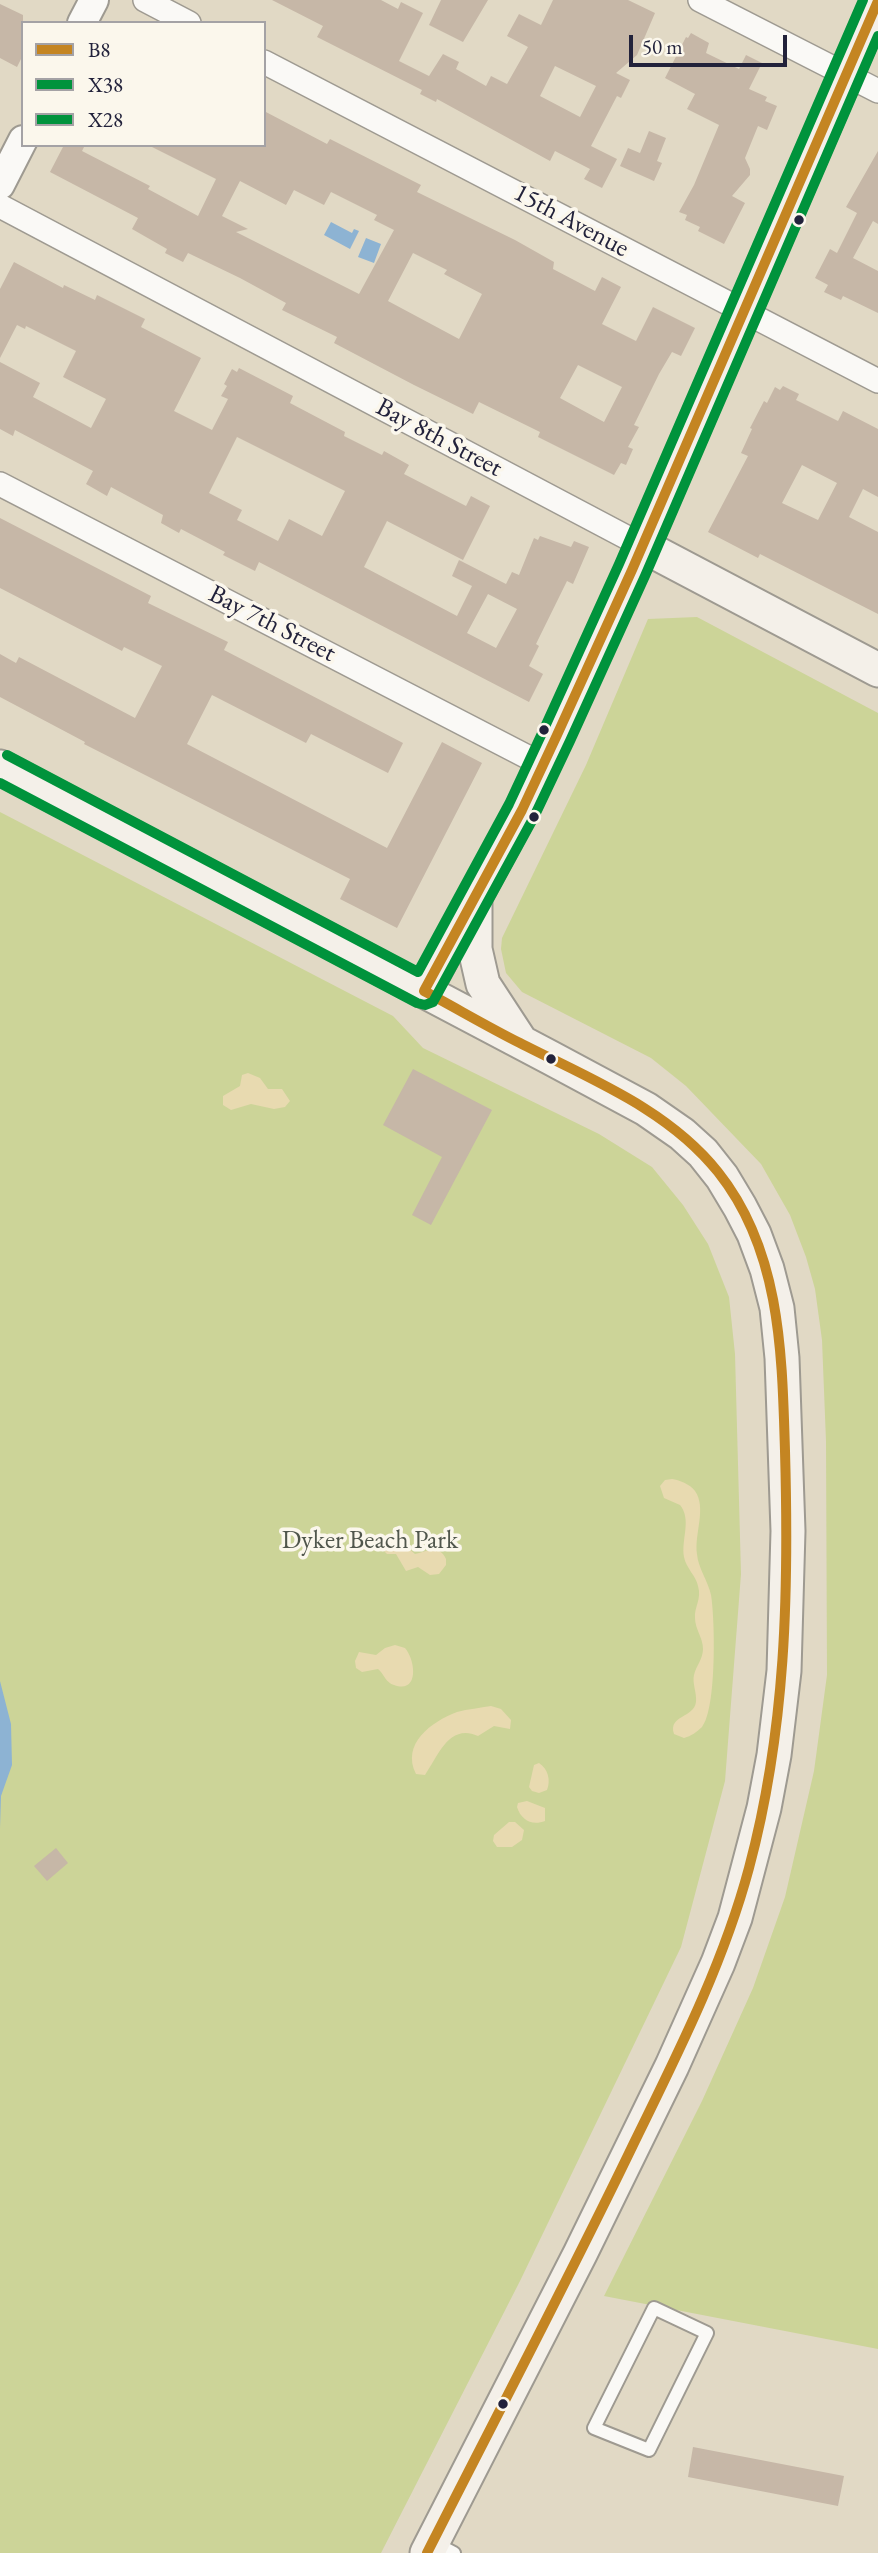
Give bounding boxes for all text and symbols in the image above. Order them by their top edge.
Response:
legend [21,21,266,147]
scale bar [633,21,790,65]
text: 50 m [642,33,683,60]
text: B8 [88,36,110,63]
text: X38 [88,71,123,98]
text: X28 [88,106,123,133]
street label: 15th Avenue [508,178,634,264]
unlabelled marker [792,213,806,227]
street label: Bay 8th Street [371,392,507,484]
street label: Bay 7th Street [203,579,341,669]
unlabelled marker [537,723,551,737]
unlabelled marker [527,810,541,824]
unlabelled marker [544,1052,558,1066]
park label: Dyker Beach Park [282,1525,458,1557]
unlabelled marker [496,2397,510,2411]

